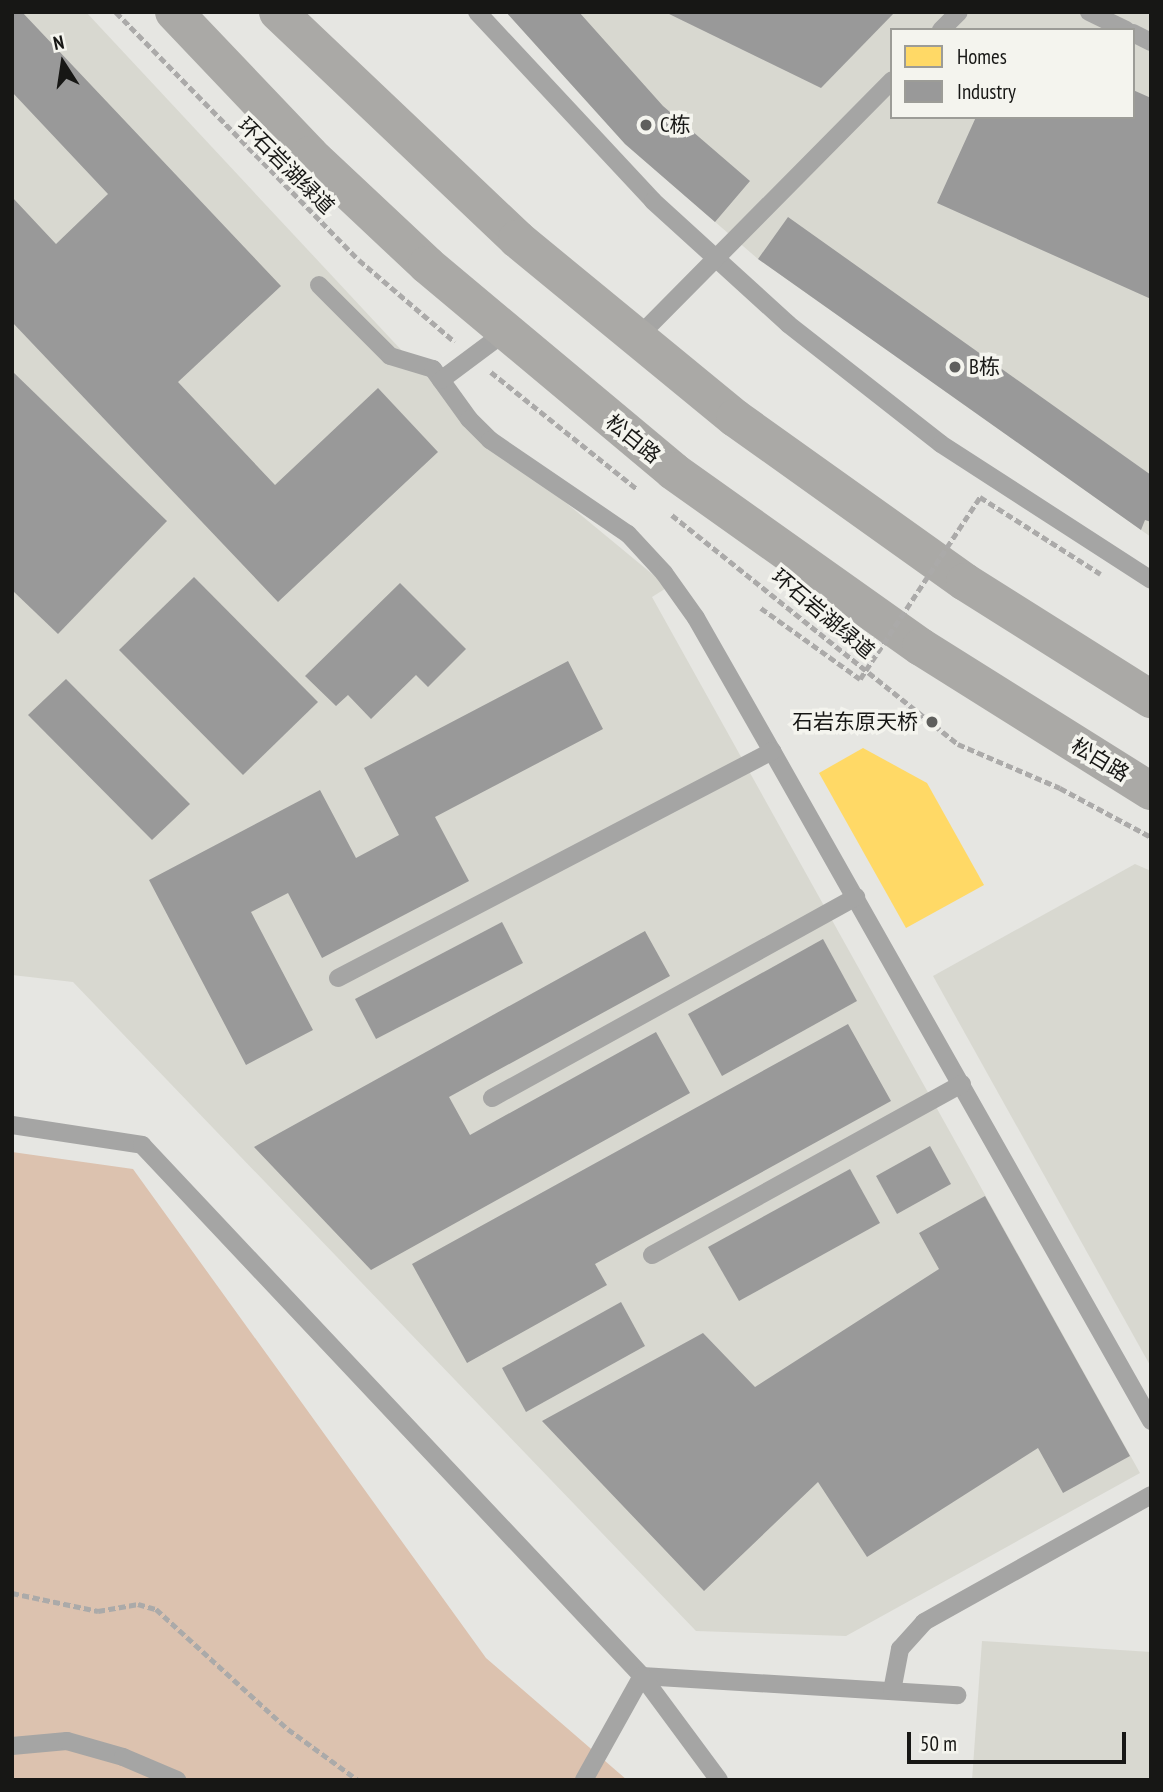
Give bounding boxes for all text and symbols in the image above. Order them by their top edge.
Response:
north arrow [28,28,98,98]
legend [890,28,1135,119]
text: N [51,30,66,55]
text: Homes [957,43,1007,70]
text: Industry [957,78,1016,105]
place label: C栋 [660,112,691,138]
street label: 环石岩湖绿道 [233,113,339,219]
marker: C栋 [638,117,654,133]
place label: B栋 [969,354,1000,380]
marker: B栋 [947,359,963,375]
street label: 松白路 [601,409,665,469]
street label: 环石岩湖绿道 [767,564,879,664]
place label: 石岩东原天桥 [792,709,918,735]
marker: 石岩东原天桥 [924,714,940,730]
street label: 松白路 [1067,733,1133,787]
scale bar [911,1718,1130,1762]
text: 50 m [920,1730,957,1757]

